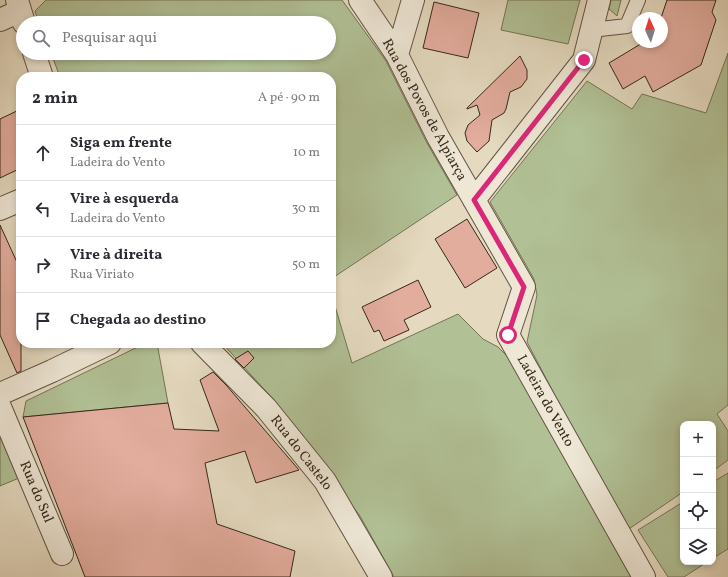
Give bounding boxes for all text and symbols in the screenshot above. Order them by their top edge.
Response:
north arrow [632,12,668,48]
search box [16,16,336,60]
icon: search [30,27,52,49]
text: Pesquisar aqui [62,28,157,49]
street label: Rua dos Povos de Alpiarça [377,36,471,184]
route end [575,51,593,69]
text: 2 min [32,87,78,110]
text: A pé · 90 m [258,89,320,107]
text: Siga em frente [70,133,172,154]
icon: ahead [32,142,54,164]
text: 10 m [293,144,320,162]
text: Ladeira do Vento [70,154,165,172]
text: Vire à esquerda [70,189,179,210]
icon: left [32,198,54,220]
text: 30 m [292,200,320,218]
text: Ladeira do Vento [70,210,165,228]
text: Vire à direita [70,245,162,266]
icon: right [32,254,54,276]
text: 50 m [292,256,320,274]
text: Rua Viriato [70,266,134,284]
icon: arrive [32,310,54,332]
text: Chegada ao destino [70,310,206,331]
route start [499,326,517,344]
street label: Ladeira do Vento [512,352,578,450]
street label: Rua do Castelo [266,411,336,495]
map controls [680,421,716,565]
button: + [680,421,716,457]
button: − [680,457,716,493]
street label: Rua do Sul [15,458,57,526]
button: locate [680,493,716,529]
button: layers [680,529,716,565]

